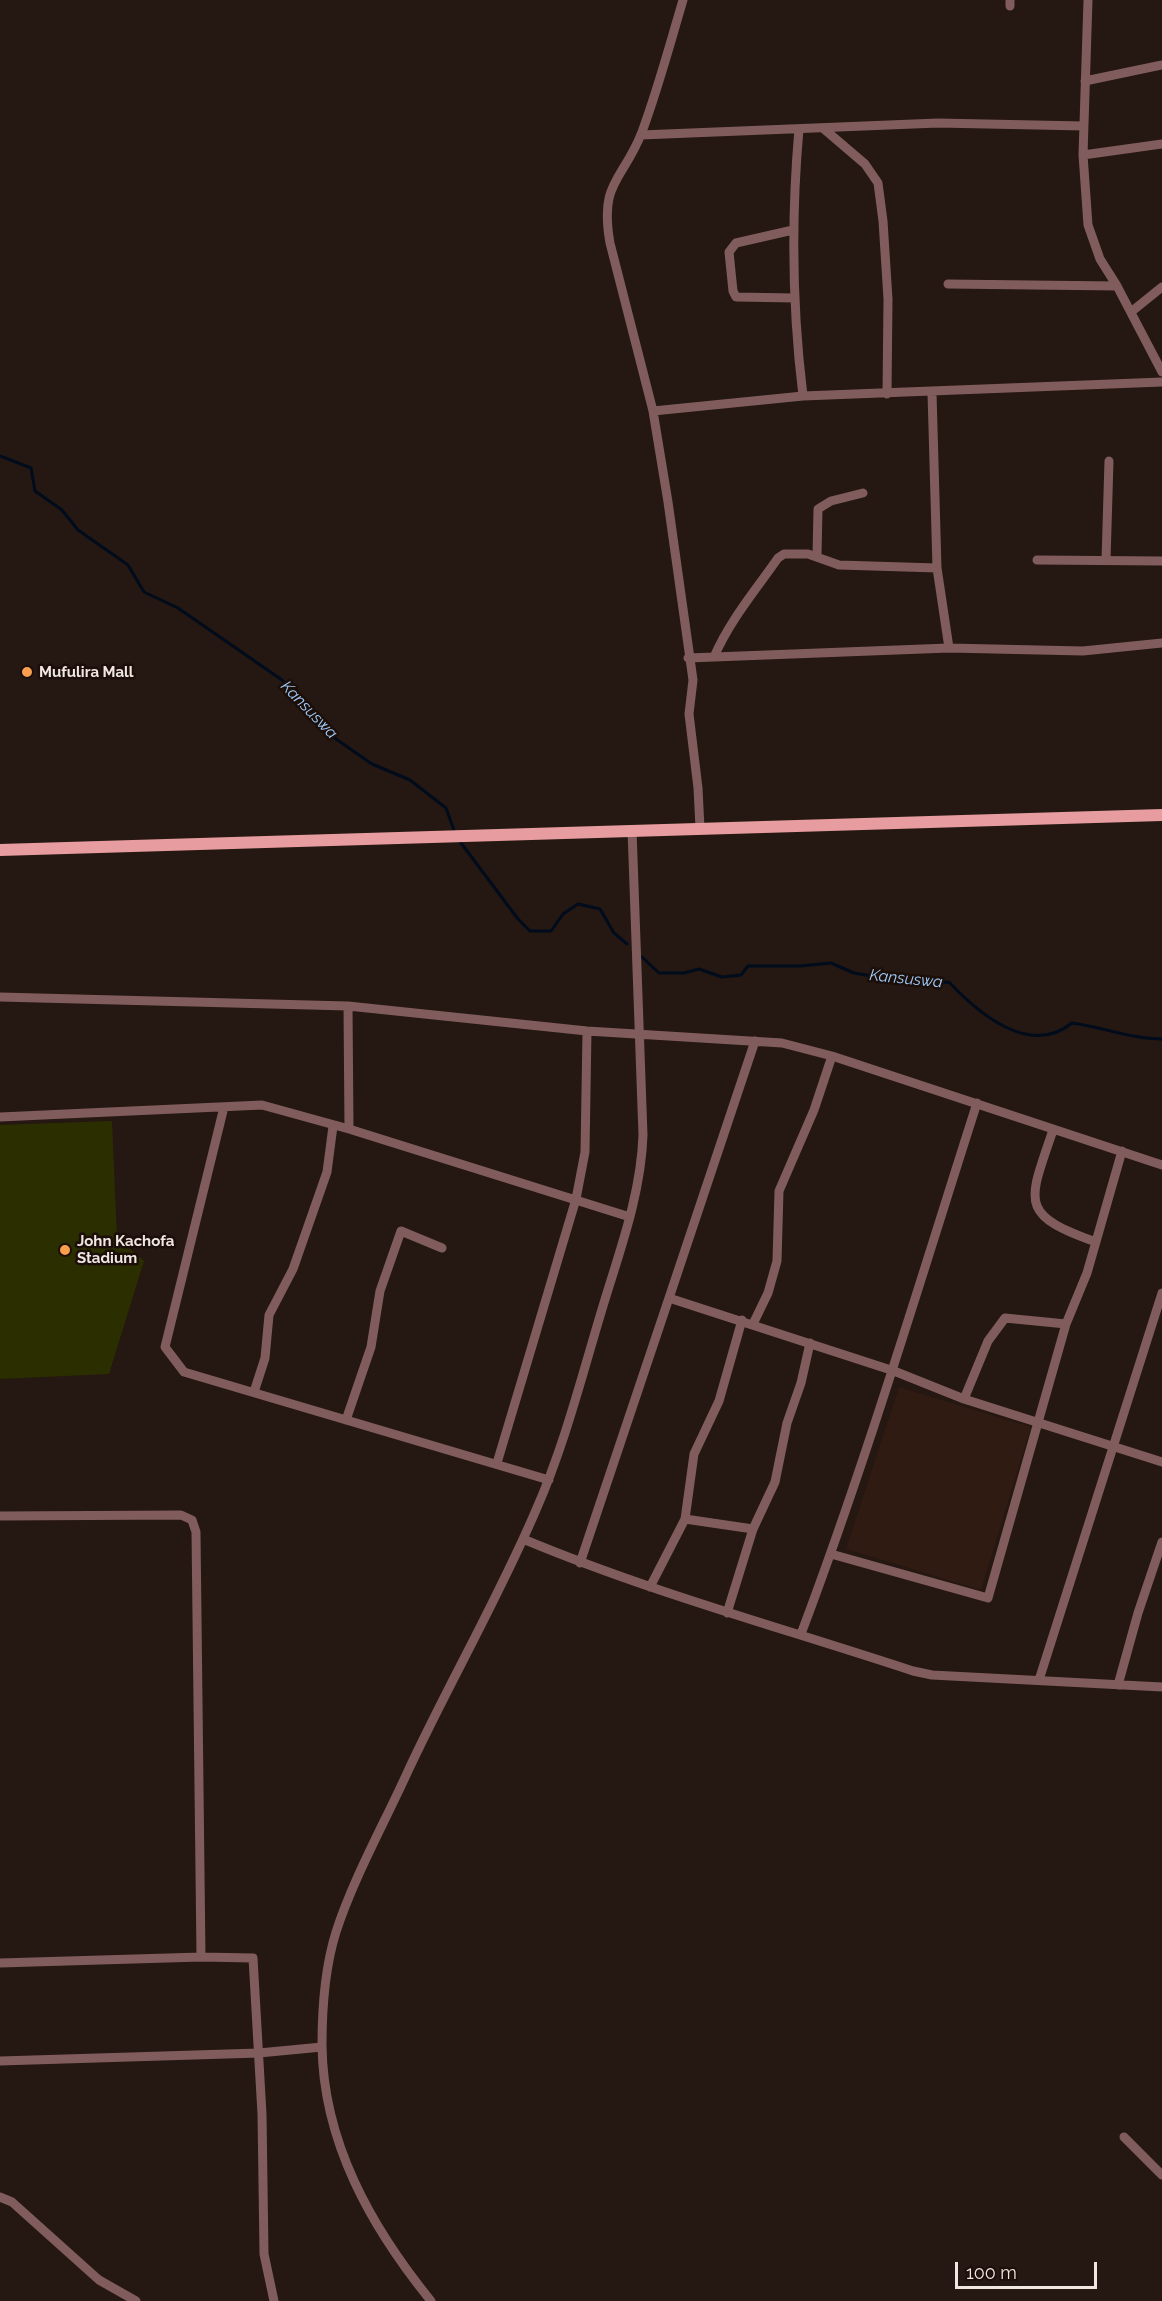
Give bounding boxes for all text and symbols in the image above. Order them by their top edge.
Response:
place label: Mufulira Mall [39,663,134,681]
marker: Mufulira Mall [20,665,34,679]
water label: Kansuswa [277,677,341,743]
water label: Kansuswa [869,966,943,992]
place label: John Kachofa Stadium [77,1232,174,1267]
marker: John Kachofa Stadium [58,1243,72,1257]
scale bar [958,2250,1100,2288]
text: 100 m [966,2262,1017,2283]

